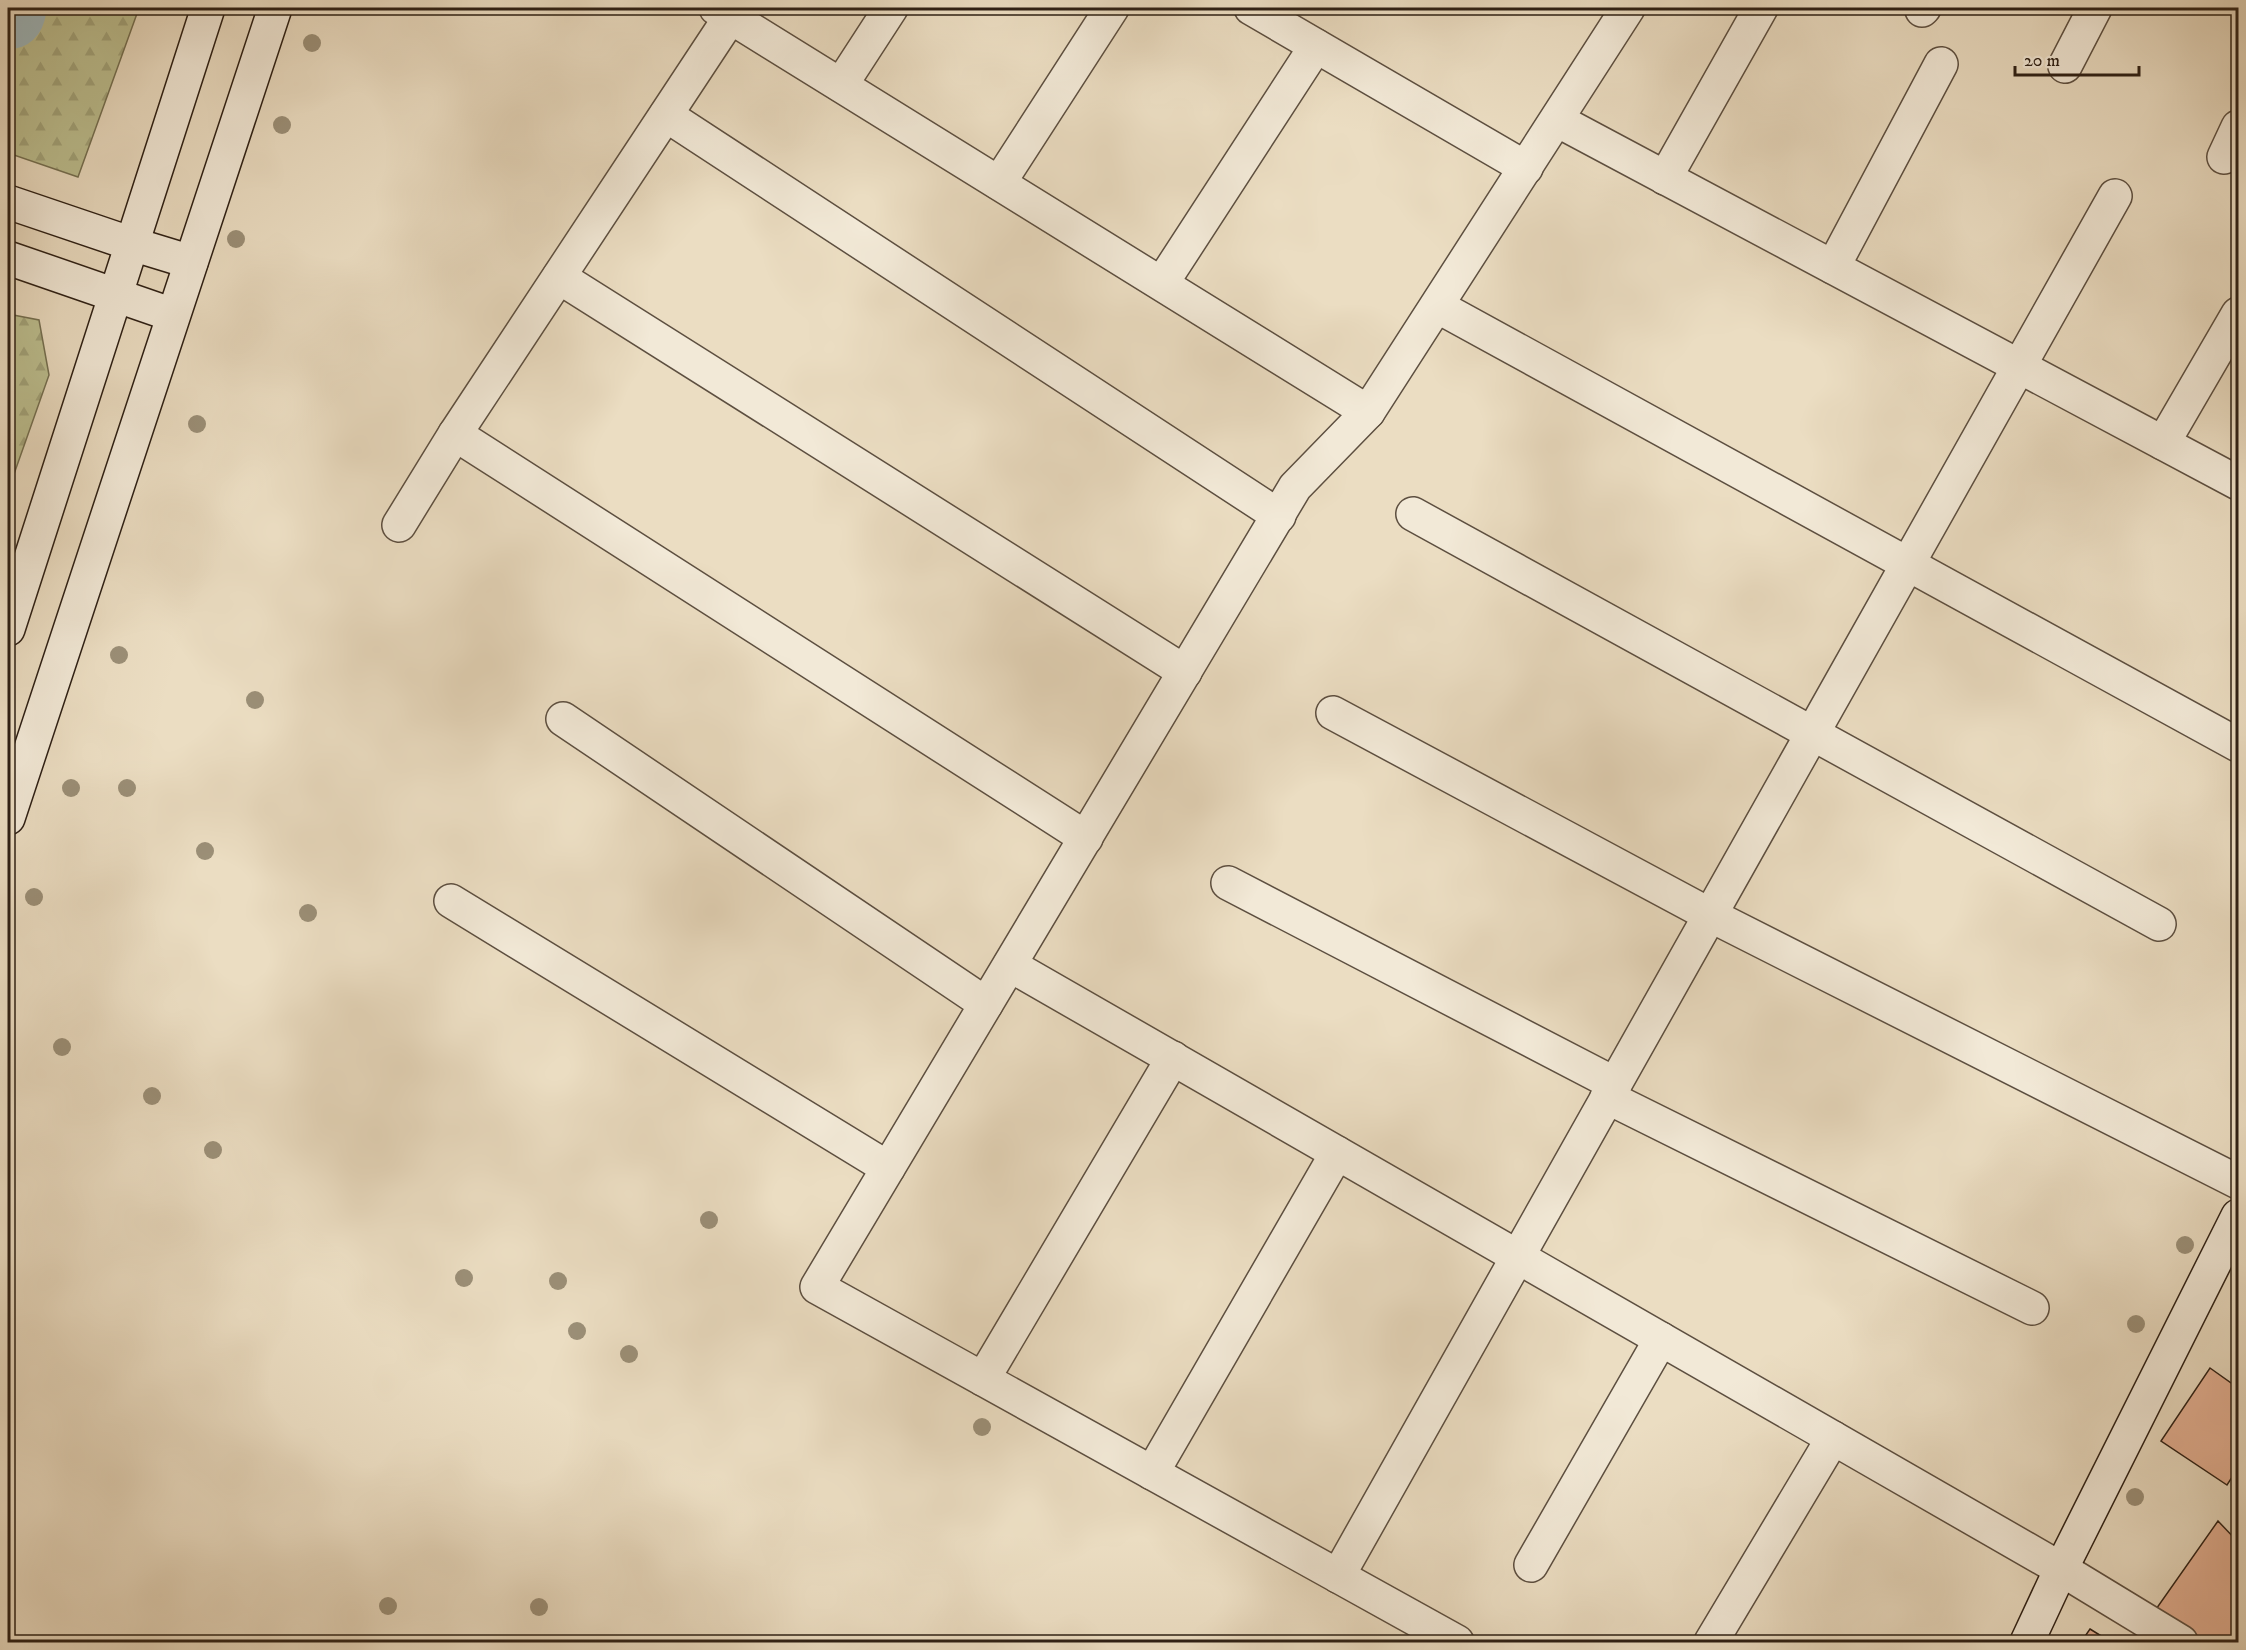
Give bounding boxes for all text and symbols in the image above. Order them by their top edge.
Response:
scale bar [2015,39,2140,77]
text: 20 m [2024,50,2060,72]

